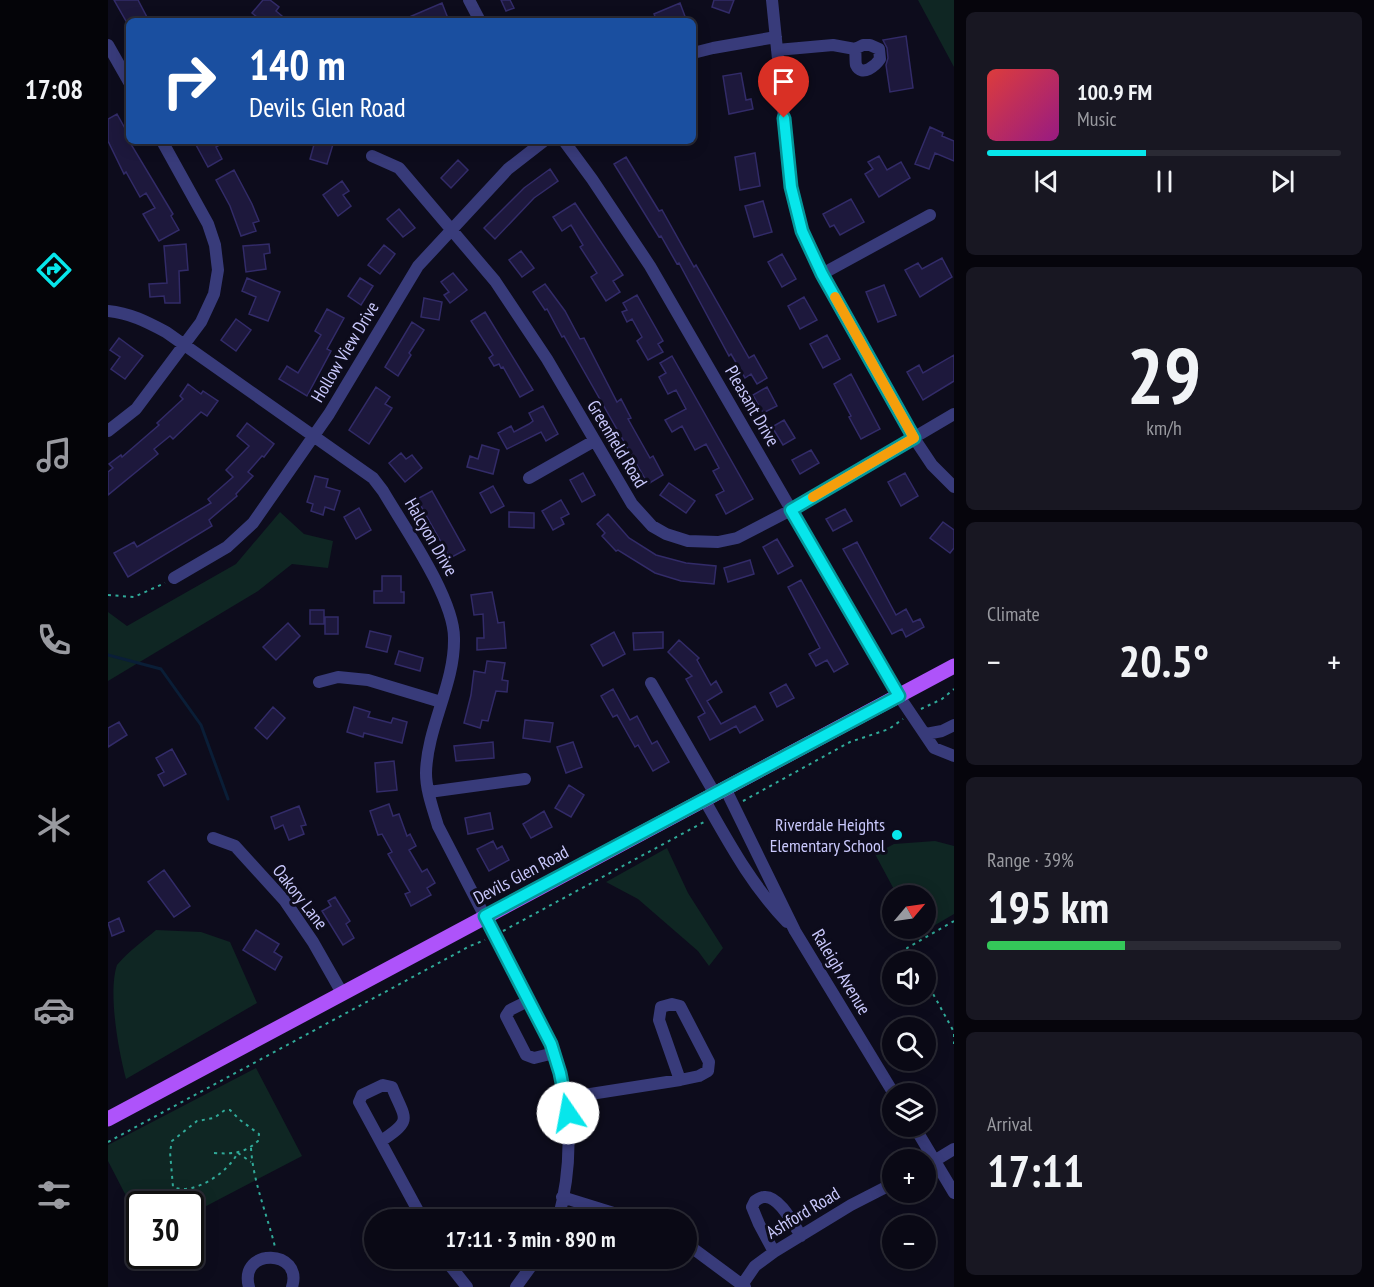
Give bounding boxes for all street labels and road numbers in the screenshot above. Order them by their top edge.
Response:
street label: Hollow View Drive [306,297,384,406]
street label: Pleasant Drive [720,361,785,450]
street label: Greenfield Road [582,396,653,492]
street label: Halcyon Drive [400,494,463,580]
street label: Devils Glen Road [469,840,572,909]
street label: Oakory Lane [268,860,333,934]
street label: Raleigh Avenue [807,925,876,1019]
street label: Ashford Road [762,1182,844,1244]

